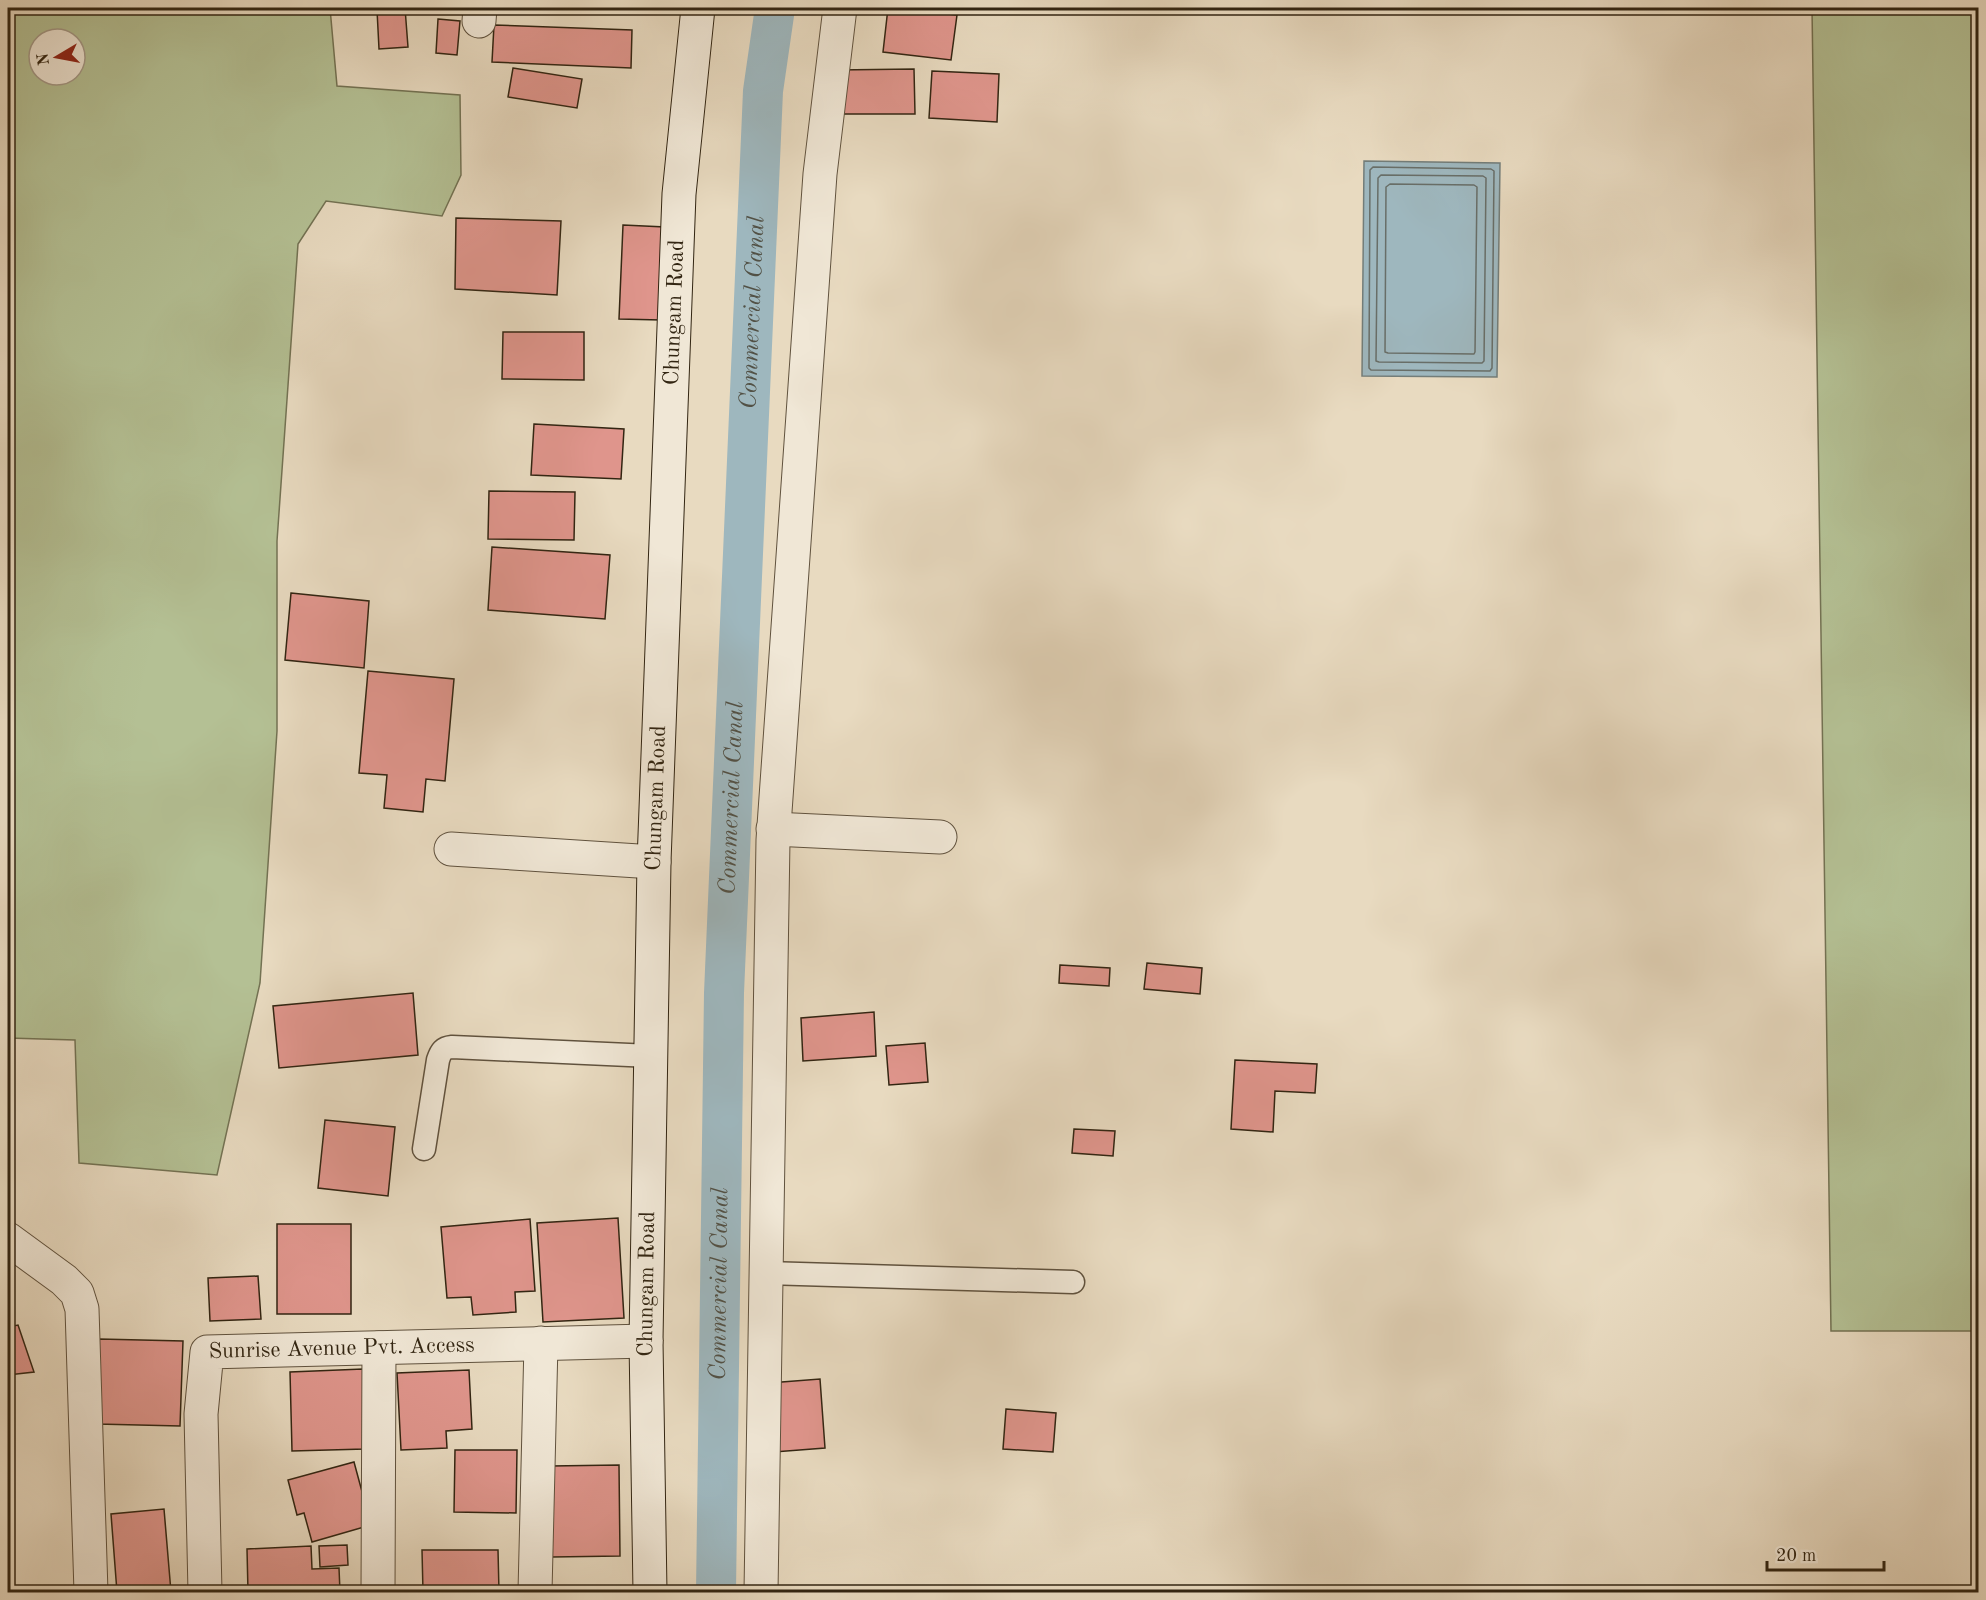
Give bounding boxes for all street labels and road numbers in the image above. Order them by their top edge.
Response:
street label: Chungam Road [661,239,688,386]
street label: Chungam Road [643,725,670,871]
street label: Chungam Road [635,1211,659,1357]
street label: Sunrise Avenue Pvt. Access [208,1334,475,1363]

